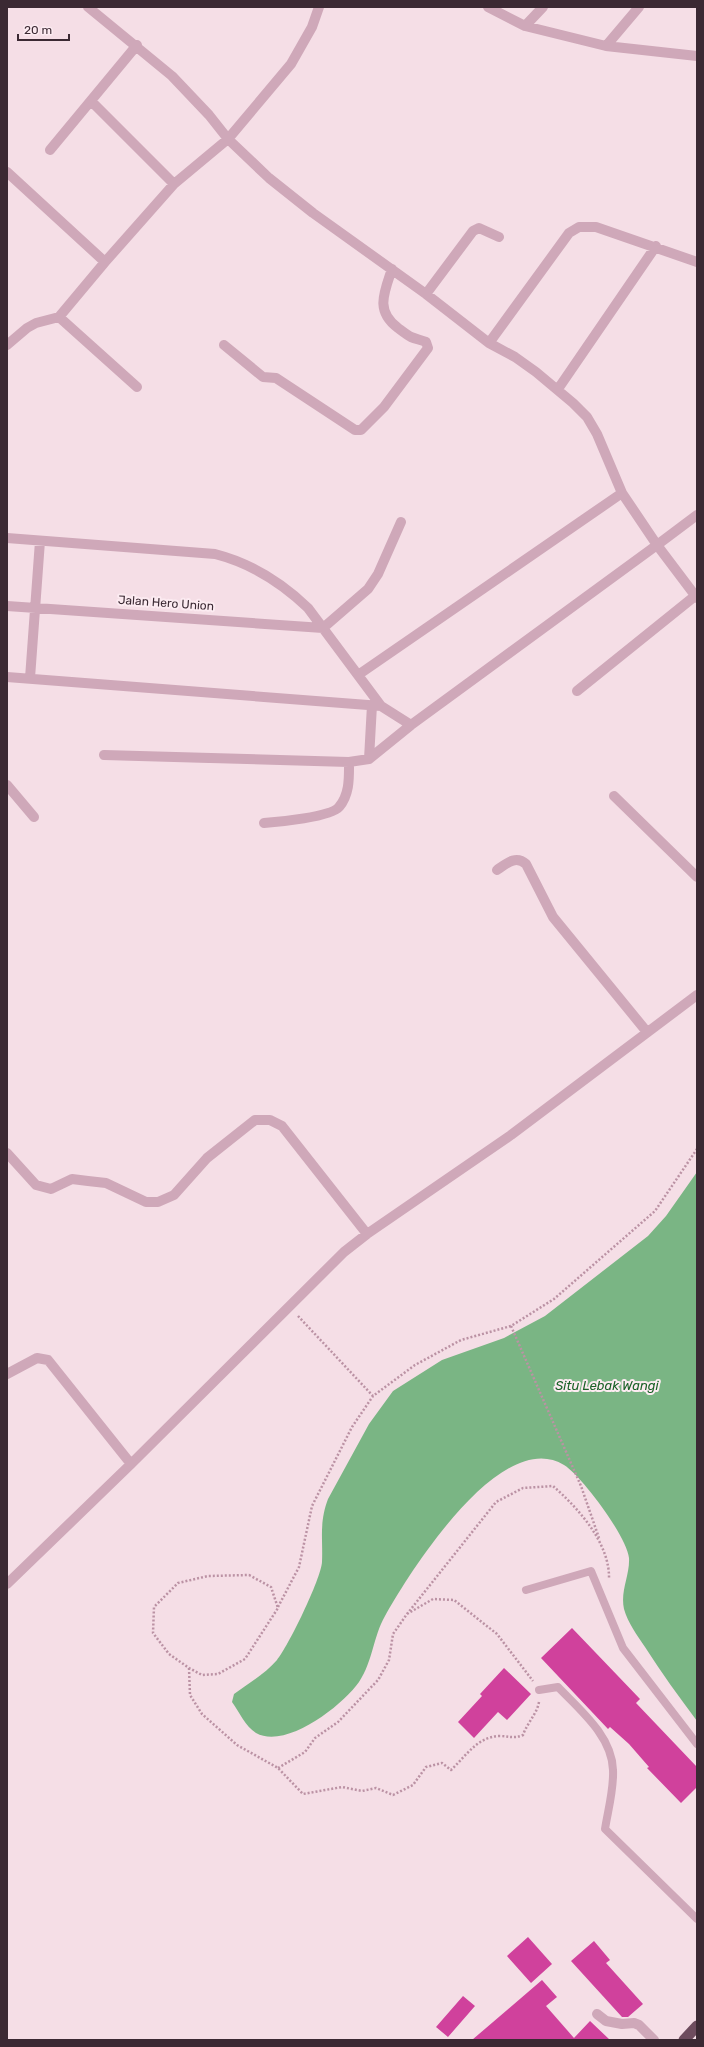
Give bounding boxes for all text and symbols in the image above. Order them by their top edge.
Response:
scale bar [18,16,69,42]
text: 20 m [24,23,52,37]
street label: Jalan Hero Union [118,593,214,613]
water label: Situ Lebak Wangi [555,1378,660,1394]

